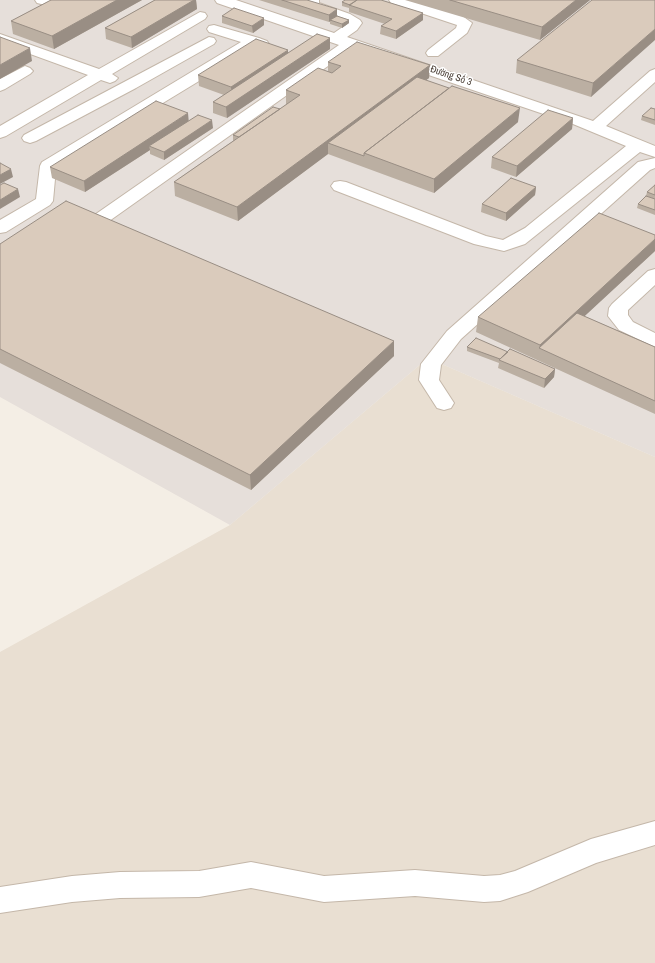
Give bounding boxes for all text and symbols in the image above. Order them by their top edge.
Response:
street label: Đường Số 3 [429,63,473,89]

